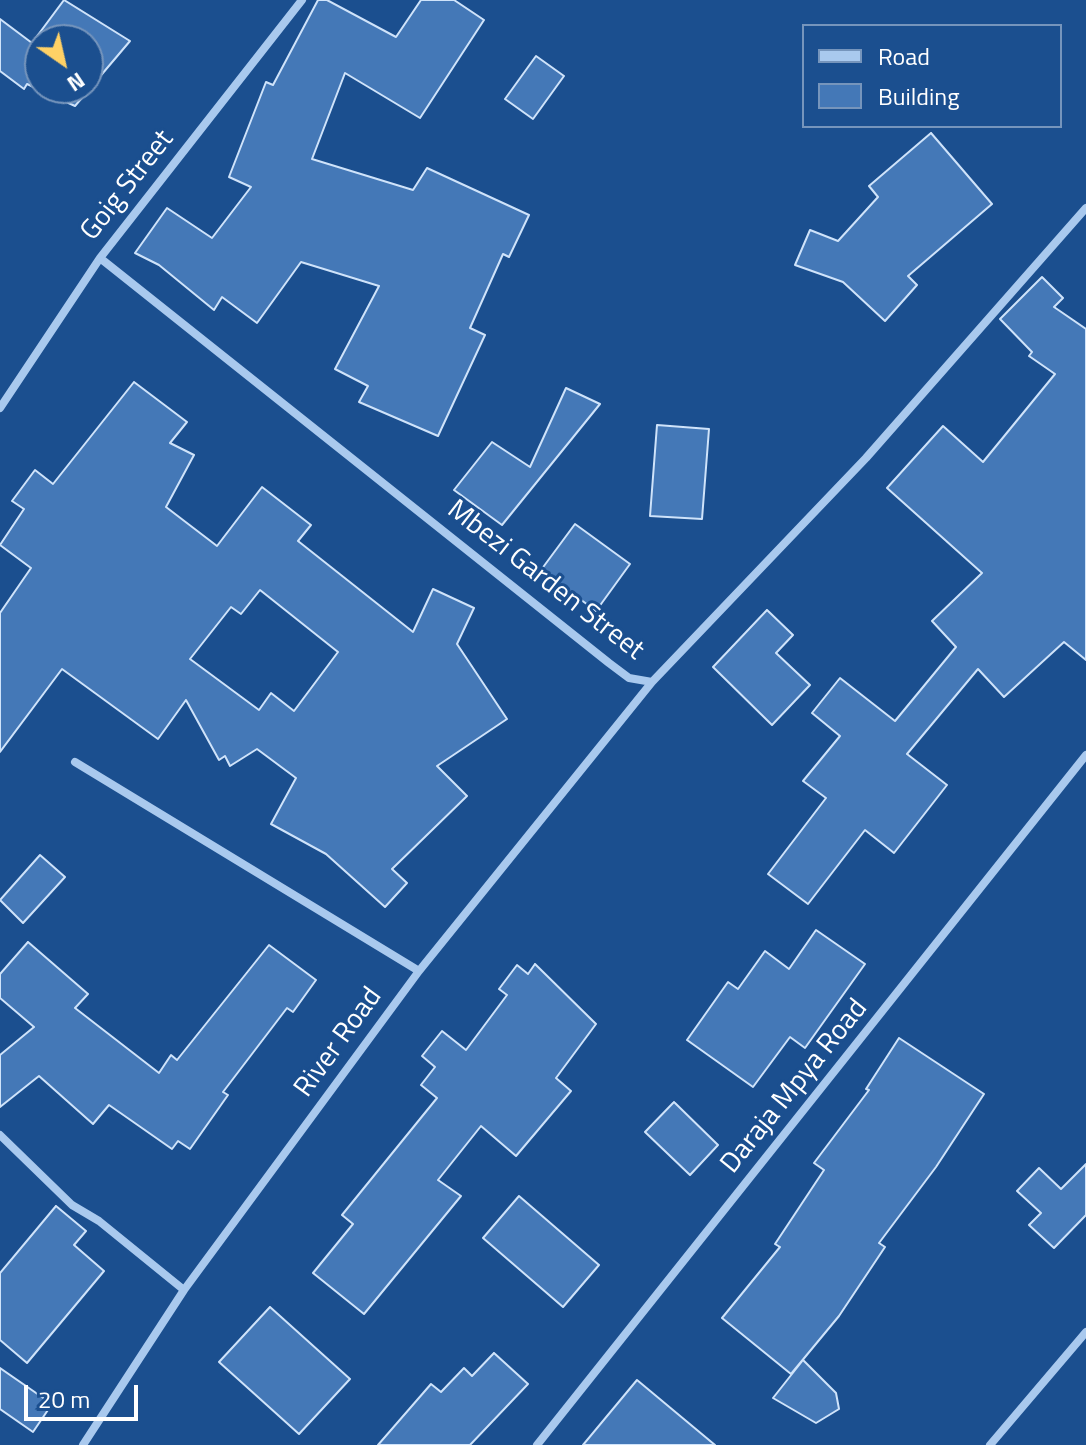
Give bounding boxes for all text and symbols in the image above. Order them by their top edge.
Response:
north arrow [24,24,104,104]
legend [802,24,1062,128]
text: Road [878,38,930,74]
text: N [60,64,92,101]
text: Building [878,78,960,114]
street label: Goig Street [74,124,182,248]
street label: Mbezi Garden Street [440,494,650,668]
street label: River Road [288,982,390,1104]
street label: Daraja Mpya Road [715,993,875,1181]
scale bar [28,1369,142,1419]
text: 20 m [38,1381,90,1417]

